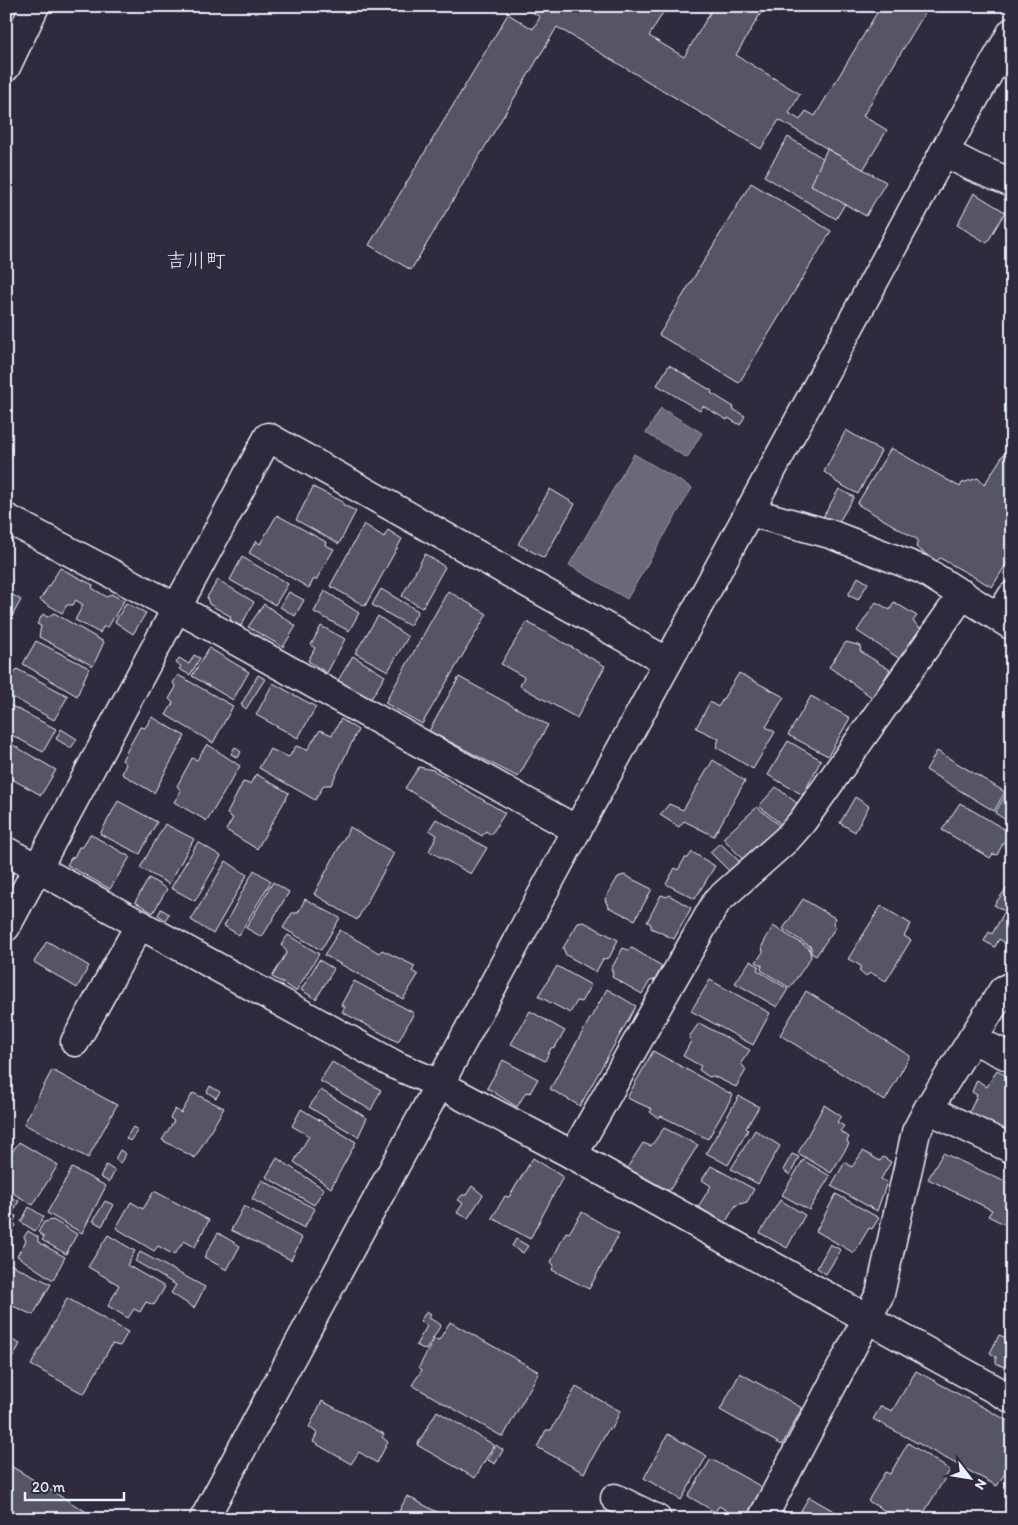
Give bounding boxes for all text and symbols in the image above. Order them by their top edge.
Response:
district label: 吉川町 [166,248,226,272]
north arrow [946,1452,996,1502]
scale bar [25,1470,124,1502]
text: N [971,1476,990,1493]
text: 20 m [32,1478,66,1496]

